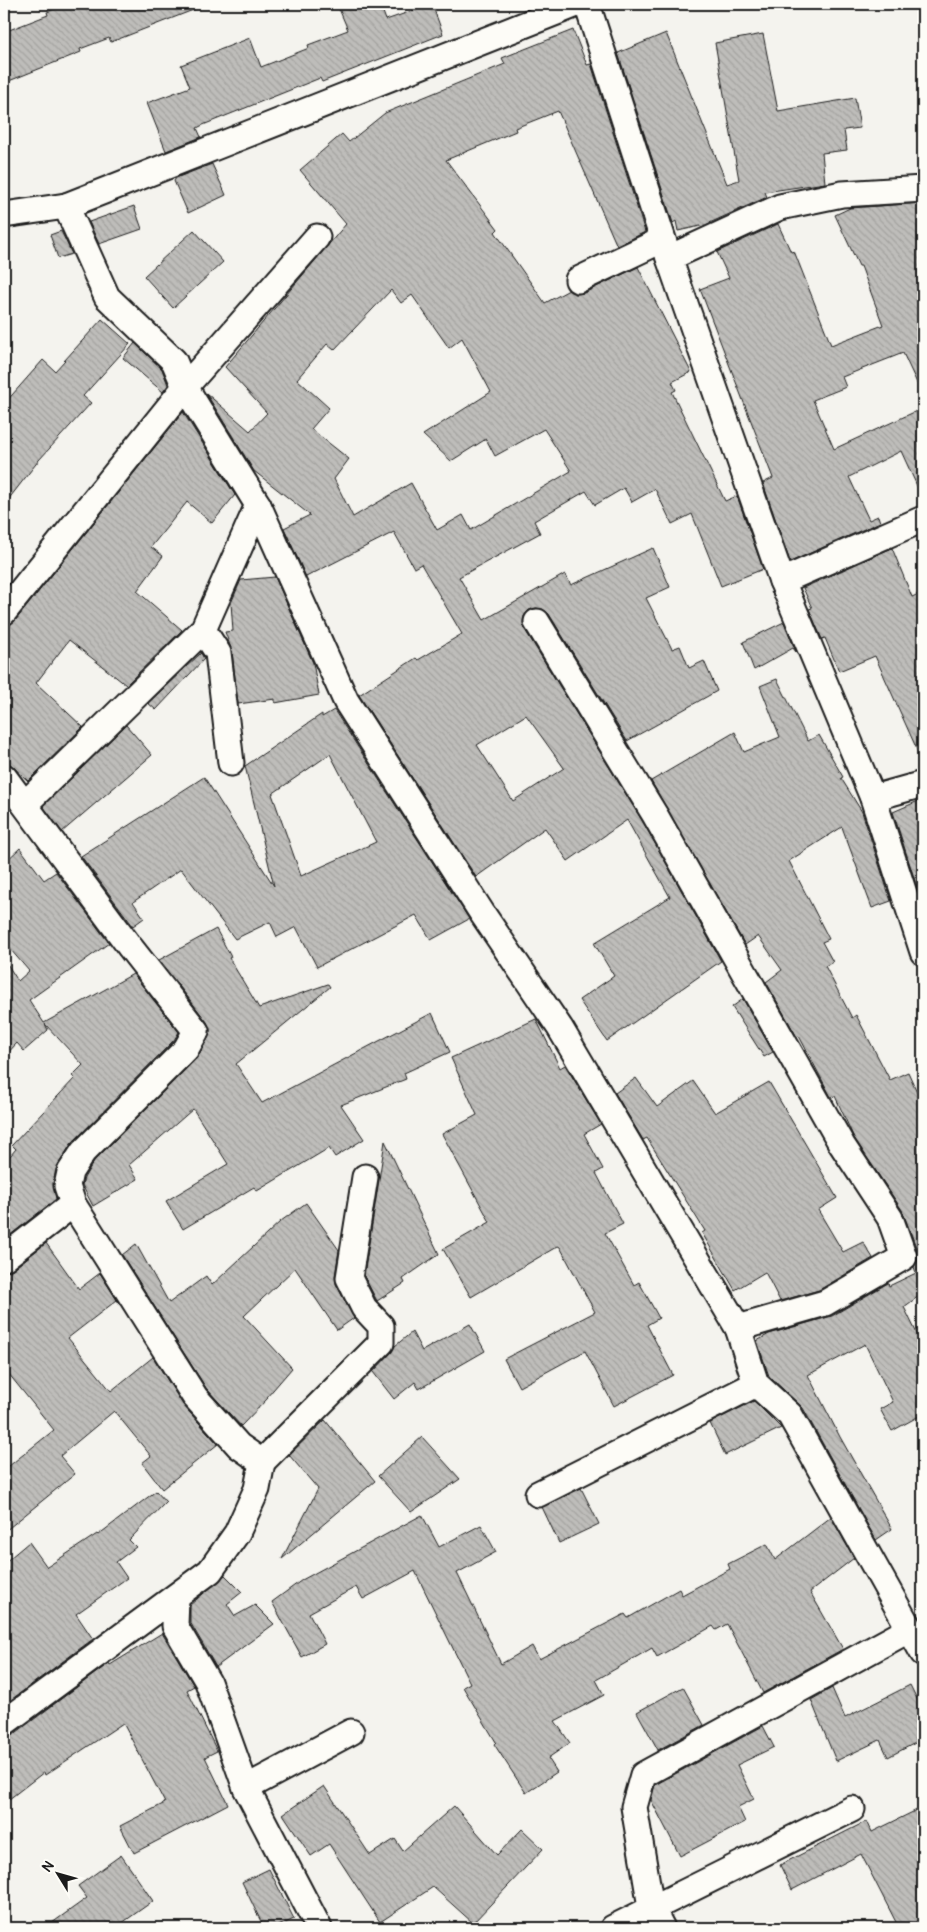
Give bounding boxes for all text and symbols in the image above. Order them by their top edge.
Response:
north arrow [32,1850,82,1900]
text: N [38,1858,58,1875]

